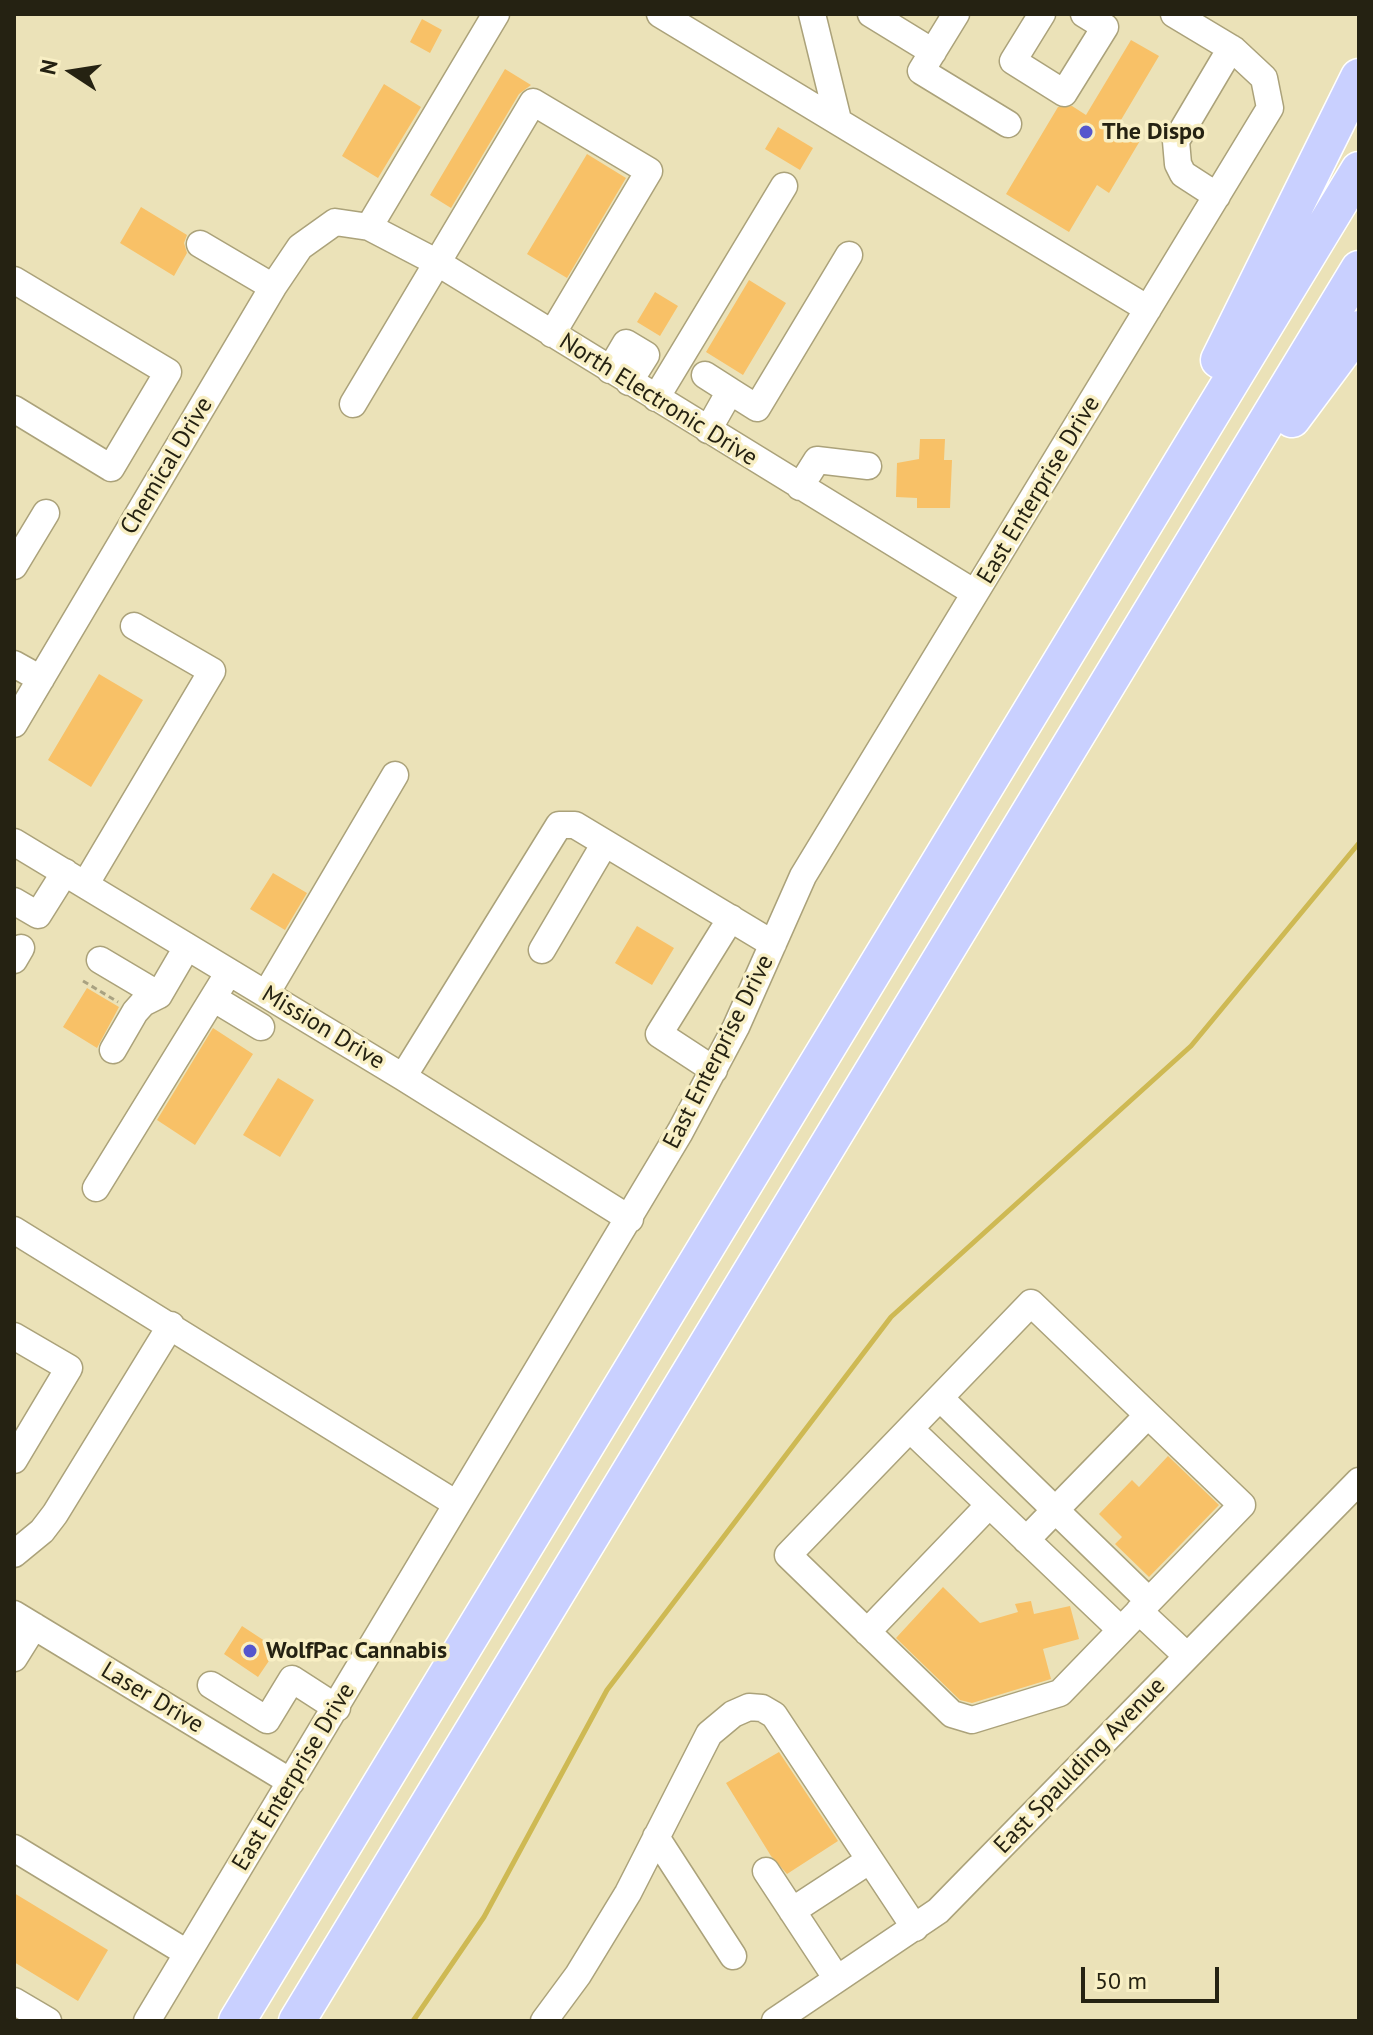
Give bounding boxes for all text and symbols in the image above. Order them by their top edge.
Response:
north arrow [32,32,112,112]
text: N [33,57,64,77]
place label: The Dispo [1102,118,1205,146]
marker: The Dispo [1077,123,1095,141]
street label: North Electronic Drive [554,327,762,473]
street label: East Enterprise Drive [972,391,1106,589]
street label: Chemical Drive [115,392,219,540]
street label: East Enterprise Drive [658,950,780,1154]
street label: Mission Drive [256,980,390,1076]
place label: WolfPac Cannabis [266,1637,447,1665]
marker: WolfPac Cannabis [241,1642,259,1660]
street label: Laser Drive [96,1656,208,1740]
street label: East Spaulding Avenue [988,1672,1172,1860]
street label: East Enterprise Drive [227,1678,361,1876]
scale bar [1085,1951,1223,2001]
text: 50 m [1095,1965,1147,1996]

